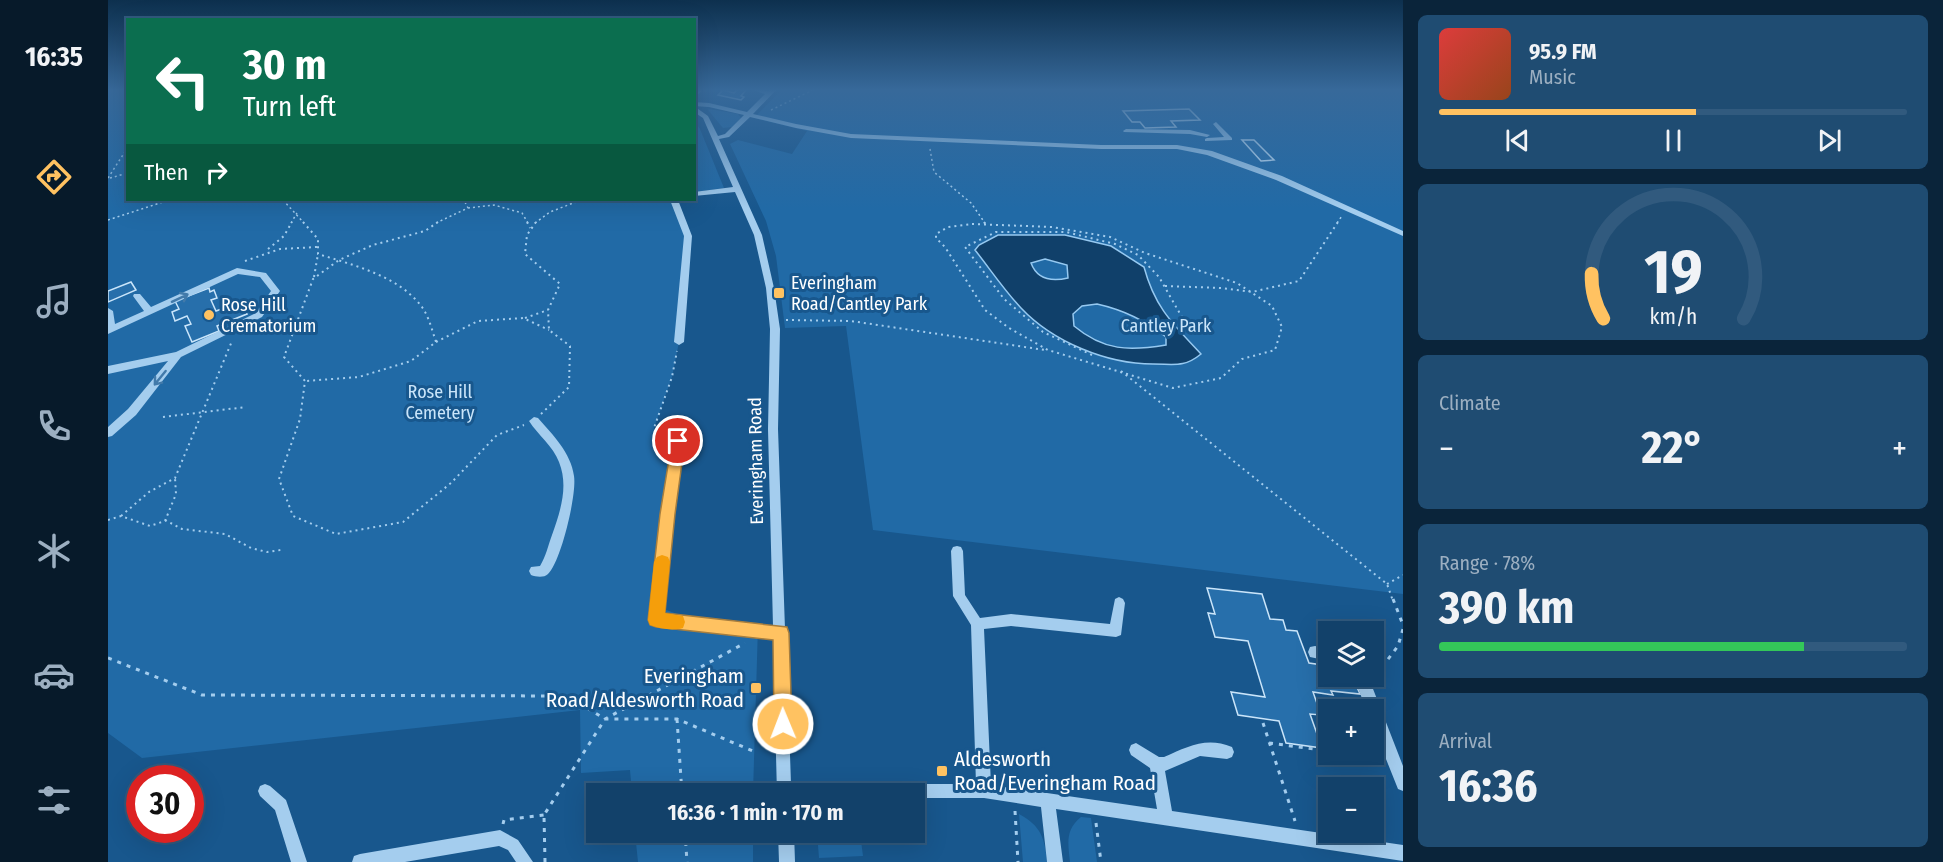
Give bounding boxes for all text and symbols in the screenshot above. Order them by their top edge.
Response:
text: 95.9 FM [1529,38,1597,65]
text: 30 m [243,40,327,90]
text: 16:35 [25,41,83,73]
icon: left [144,42,222,120]
text: Music [1529,65,1576,89]
text: Turn left [243,91,336,123]
icon: previous [1501,124,1534,157]
icon: pause [1657,124,1690,157]
icon: next [1813,124,1846,157]
icon: directions [33,156,75,198]
icon: right [200,156,233,189]
text: Then [144,159,188,186]
text: 19 [1644,235,1702,310]
place label: Everingham Road/Cantley Park [791,272,928,315]
icon: music [33,280,75,322]
marker: Everingham Road/Cantley Park [772,286,786,300]
one-way arrow [171,291,189,303]
place label: Rose Hill Crematorium [221,294,316,337]
text: km/h [1649,304,1697,330]
marker: Rose Hill Crematorium [202,308,216,322]
park label: Cantley Park [1121,315,1212,337]
one-way arrow [154,369,167,385]
park label: Rose Hill Cemetery [405,381,475,424]
text: Climate [1439,391,1501,415]
street label: Everingham Road [744,397,768,525]
icon: phone [33,405,75,447]
pin [652,415,703,466]
text: 22° [1642,421,1704,475]
icon: arrive [661,424,694,457]
text: − [1439,429,1454,469]
text: + [1892,429,1907,469]
icon: climate [33,530,75,572]
text: Range · 78% [1439,551,1535,575]
text: 390 km [1439,581,1574,635]
map controls [1318,621,1384,843]
button: layers [1318,621,1384,687]
icon: car [33,654,75,696]
place label: Everingham Road/Aldesworth Road [546,663,744,713]
marker: Everingham Road/Aldesworth Road [749,681,763,695]
position arrow [751,692,815,756]
button: + [1318,699,1384,765]
text: Arrival [1439,729,1492,753]
place label: Aldesworth Road/Everingham Road [954,746,1156,796]
text: 16:36 [1439,759,1537,813]
marker: Aldesworth Road/Everingham Road [935,764,949,778]
speed limit sign: 30 [126,765,204,843]
button: − [1318,777,1384,843]
icon: filters [33,779,75,821]
text: 16:36 · 1 min · 170 m [667,799,844,826]

